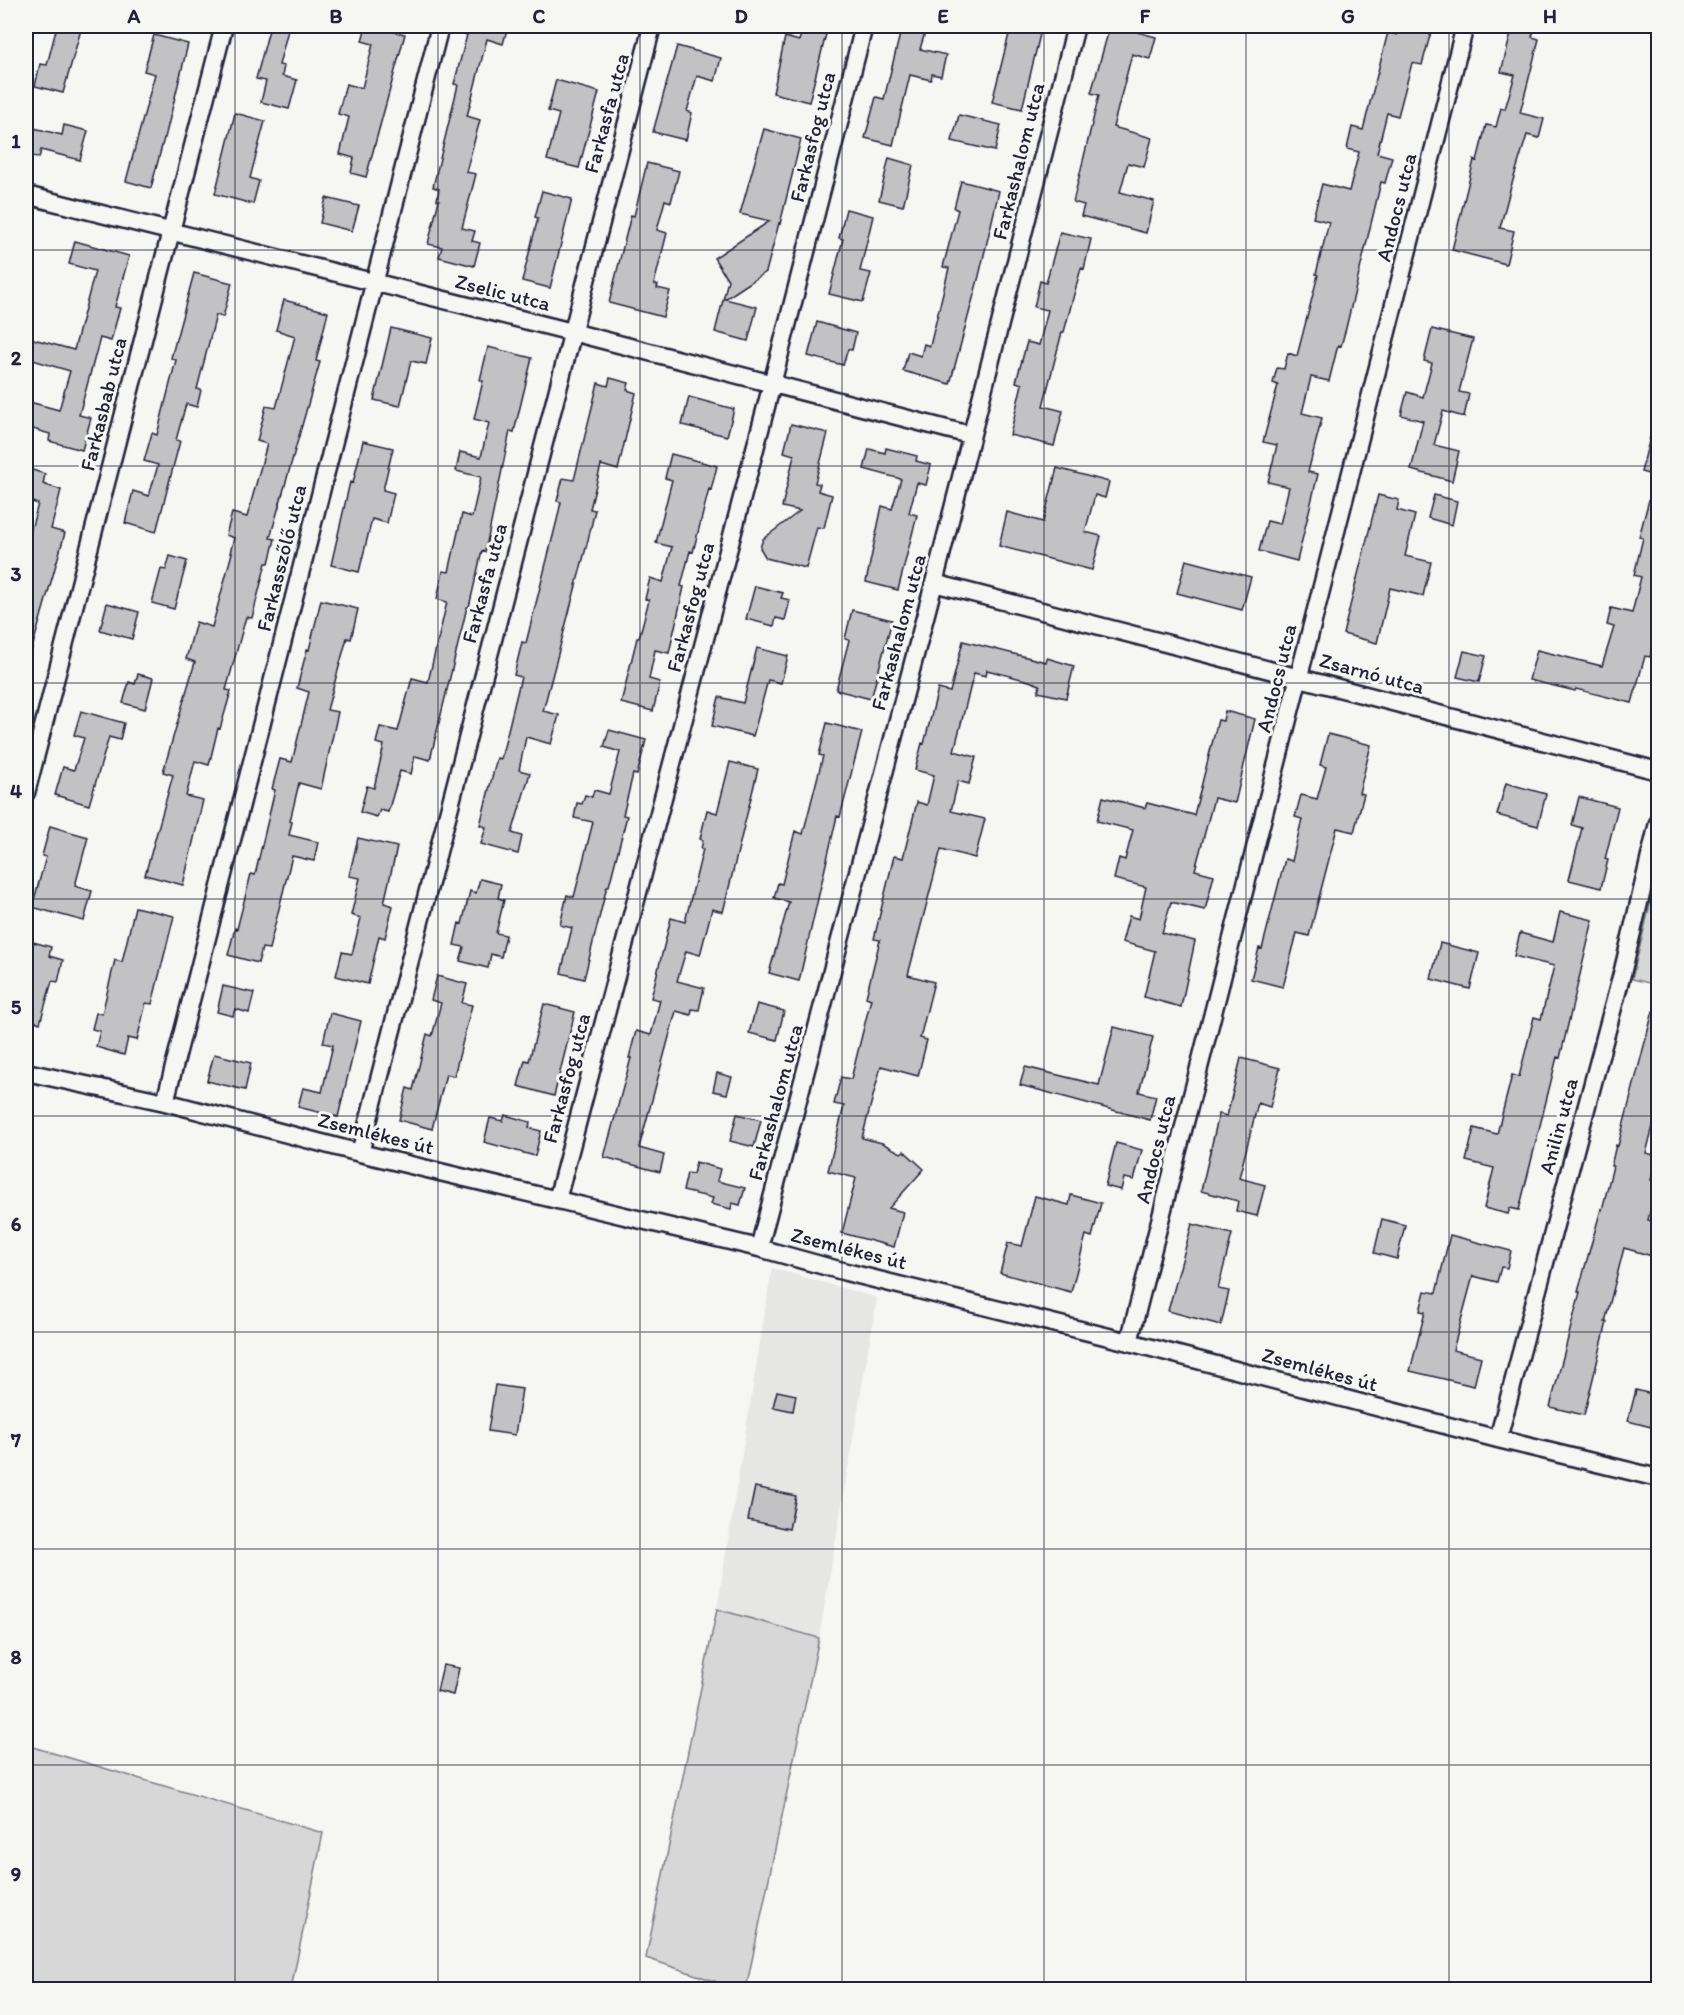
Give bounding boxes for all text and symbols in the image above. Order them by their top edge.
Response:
text: A [127,4,141,28]
text: B [330,4,343,28]
text: C [533,4,546,28]
text: D [734,4,748,28]
text: E [937,4,949,28]
text: F [1140,4,1151,28]
text: G [1341,4,1355,28]
text: H [1543,4,1557,28]
street label: Farkasfa utca [578,50,634,176]
street label: Farkasfog utca [784,69,840,205]
street label: Farkashalom utca [986,80,1050,242]
text: 1 [11,129,21,153]
street label: Andocs utca [1370,150,1422,264]
street label: Zselic utca [453,268,553,316]
street label: Farkasbab utca [74,335,132,473]
text: 2 [11,346,22,370]
street label: Farkasszőlő utca [251,482,311,634]
street label: Farkasfa utca [456,520,512,646]
street label: Farkasfog utca [661,539,719,675]
street label: Farkashalom utca [865,551,931,713]
text: 3 [11,562,22,586]
street label: Andocs utca [1250,621,1302,735]
street label: Zsarnó utca [1317,647,1427,699]
text: 4 [10,779,22,803]
text: 5 [11,995,22,1019]
street label: Farkasfog utca [537,1010,595,1146]
street label: Farkashalom utca [742,1021,808,1183]
street label: Anilin utca [1533,1075,1583,1177]
street label: Andocs utca [1129,1092,1181,1206]
street label: Zsemlékes út [315,1107,437,1159]
text: 6 [11,1212,22,1236]
street label: Zsemlékes út [788,1222,910,1274]
street label: Zsemlékes út [1259,1342,1381,1396]
text: 7 [10,1428,21,1452]
text: 8 [11,1645,22,1669]
text: 9 [11,1862,21,1886]

